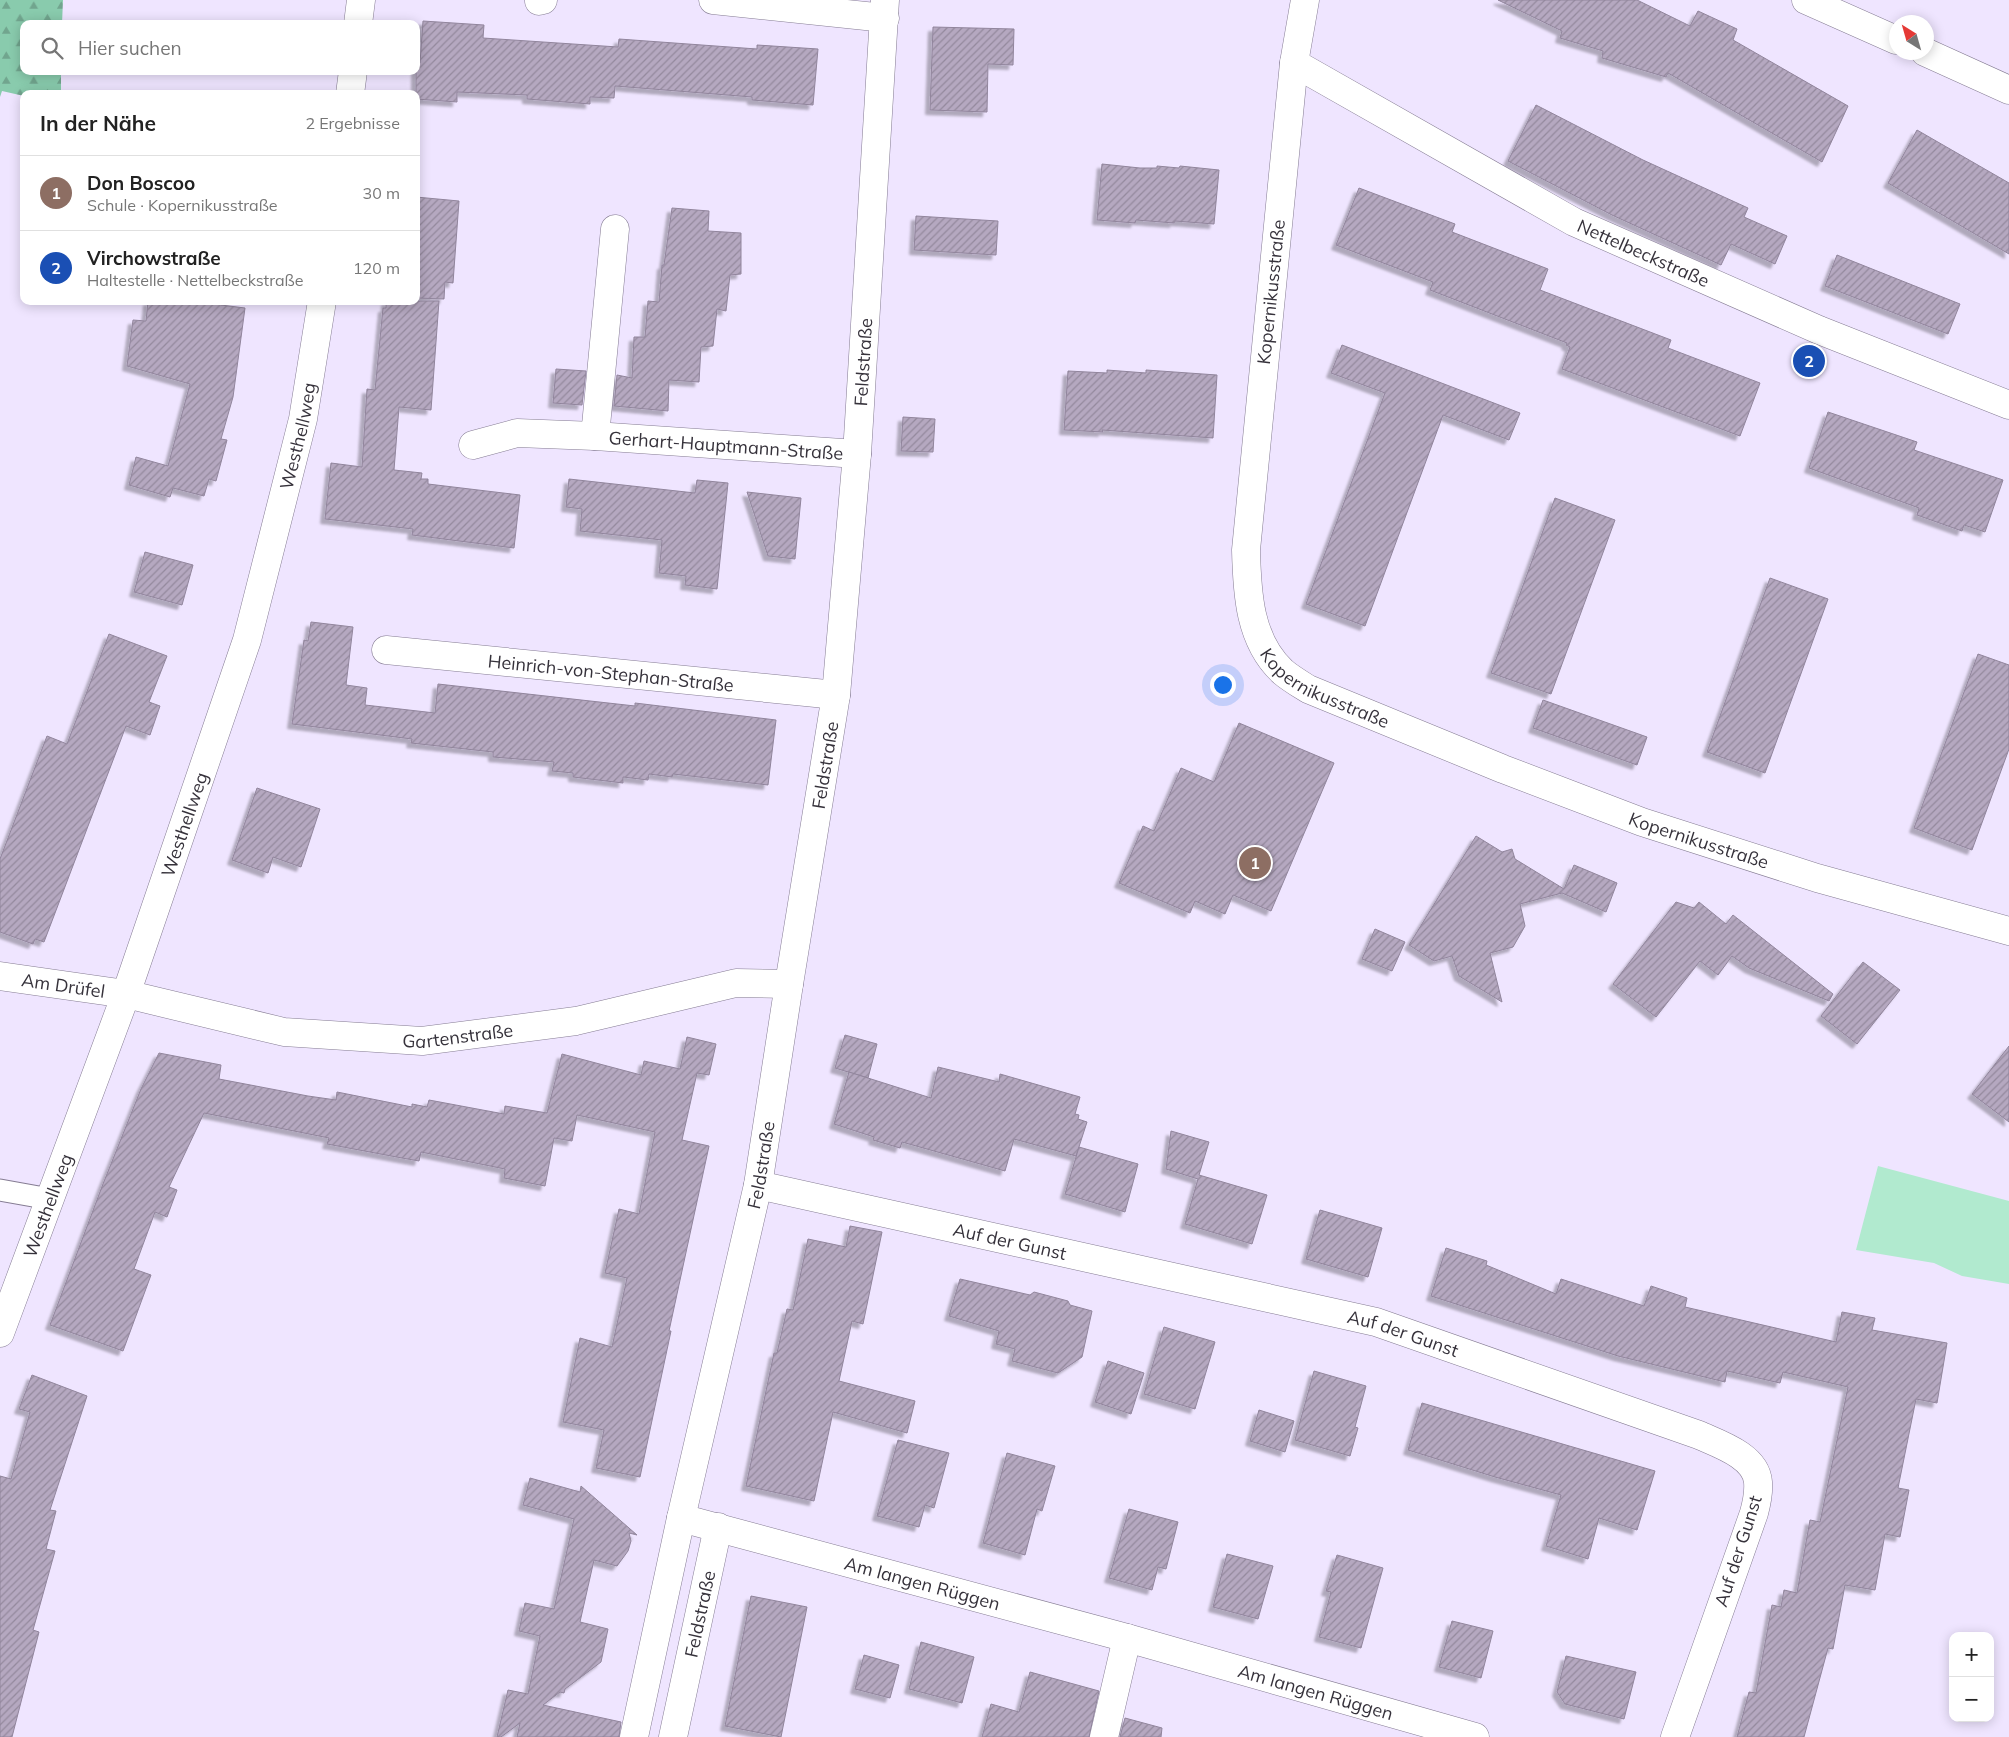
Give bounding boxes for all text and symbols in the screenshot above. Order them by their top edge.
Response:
north arrow [1889,15,1934,60]
search box [20,20,420,75]
icon: search [38,34,66,62]
text: Hier suchen [78,36,182,60]
text: In der Nähe [40,110,156,136]
text: 2 Ergebnisse [305,113,400,133]
text: Don Boscoo [87,171,195,195]
text: 1 [51,183,61,203]
text: 30 m [363,183,400,203]
text: Schule · Kopernikusstraße [87,195,278,215]
street label: Nettelbeckstraße [1574,214,1713,292]
street label: Kopernikusstraße [1252,218,1290,366]
text: Virchowstraße [87,246,221,270]
text: 2 [51,258,61,278]
text: 120 m [353,258,400,278]
text: Haltestelle · Nettelbeckstraße [87,270,303,290]
street label: Feldstraße [848,317,877,407]
pin: 2 [1793,342,1825,380]
street label: Westhellweg [274,381,320,492]
street label: Gerhart-Hauptmann-Straße [608,425,844,465]
street label: Kopernikusstraße [1256,644,1393,733]
street label: Heinrich-von-Stephan-Straße [487,649,735,696]
your location [1210,672,1236,698]
street label: Feldstraße [806,720,843,810]
street label: Westhellweg [155,769,213,880]
street label: Kopernikusstraße [1626,807,1772,873]
pin: 1 [1239,844,1271,882]
street label: Am Drüfel [20,968,107,1002]
street label: Gartenstraße [402,1018,514,1053]
street label: Feldstraße [741,1120,779,1211]
street label: Westhellweg [18,1150,77,1261]
street label: Auf der Gunst [951,1217,1069,1265]
street label: Auf der Gunst [1345,1305,1462,1362]
street label: Auf der Gunst [1709,1493,1767,1609]
street label: Am langen Rüggen [842,1551,1003,1615]
street label: Feldstraße [679,1568,720,1659]
map controls [1949,1632,1994,1722]
button: + [1949,1632,1994,1677]
street label: Am langen Rüggen [1235,1659,1396,1725]
button: − [1949,1677,1994,1722]

